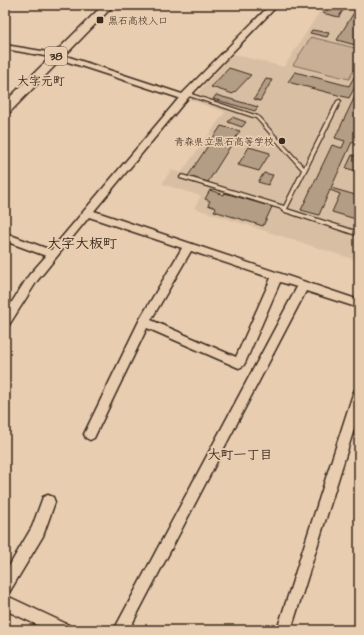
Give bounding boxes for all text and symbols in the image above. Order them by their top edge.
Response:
place label: 黒石高校入口 [108,14,168,28]
marker: 黒石高校入口 [95,15,105,25]
road number: 38 [45,47,67,65]
district label: 大字元町 [17,73,65,90]
place label: 青森県立黒石高等学校 [174,135,274,149]
marker: 青森県立黒石高等学校 [277,136,287,146]
district label: 大字大板町 [47,234,117,254]
district label: 大町一丁目 [207,446,273,464]

